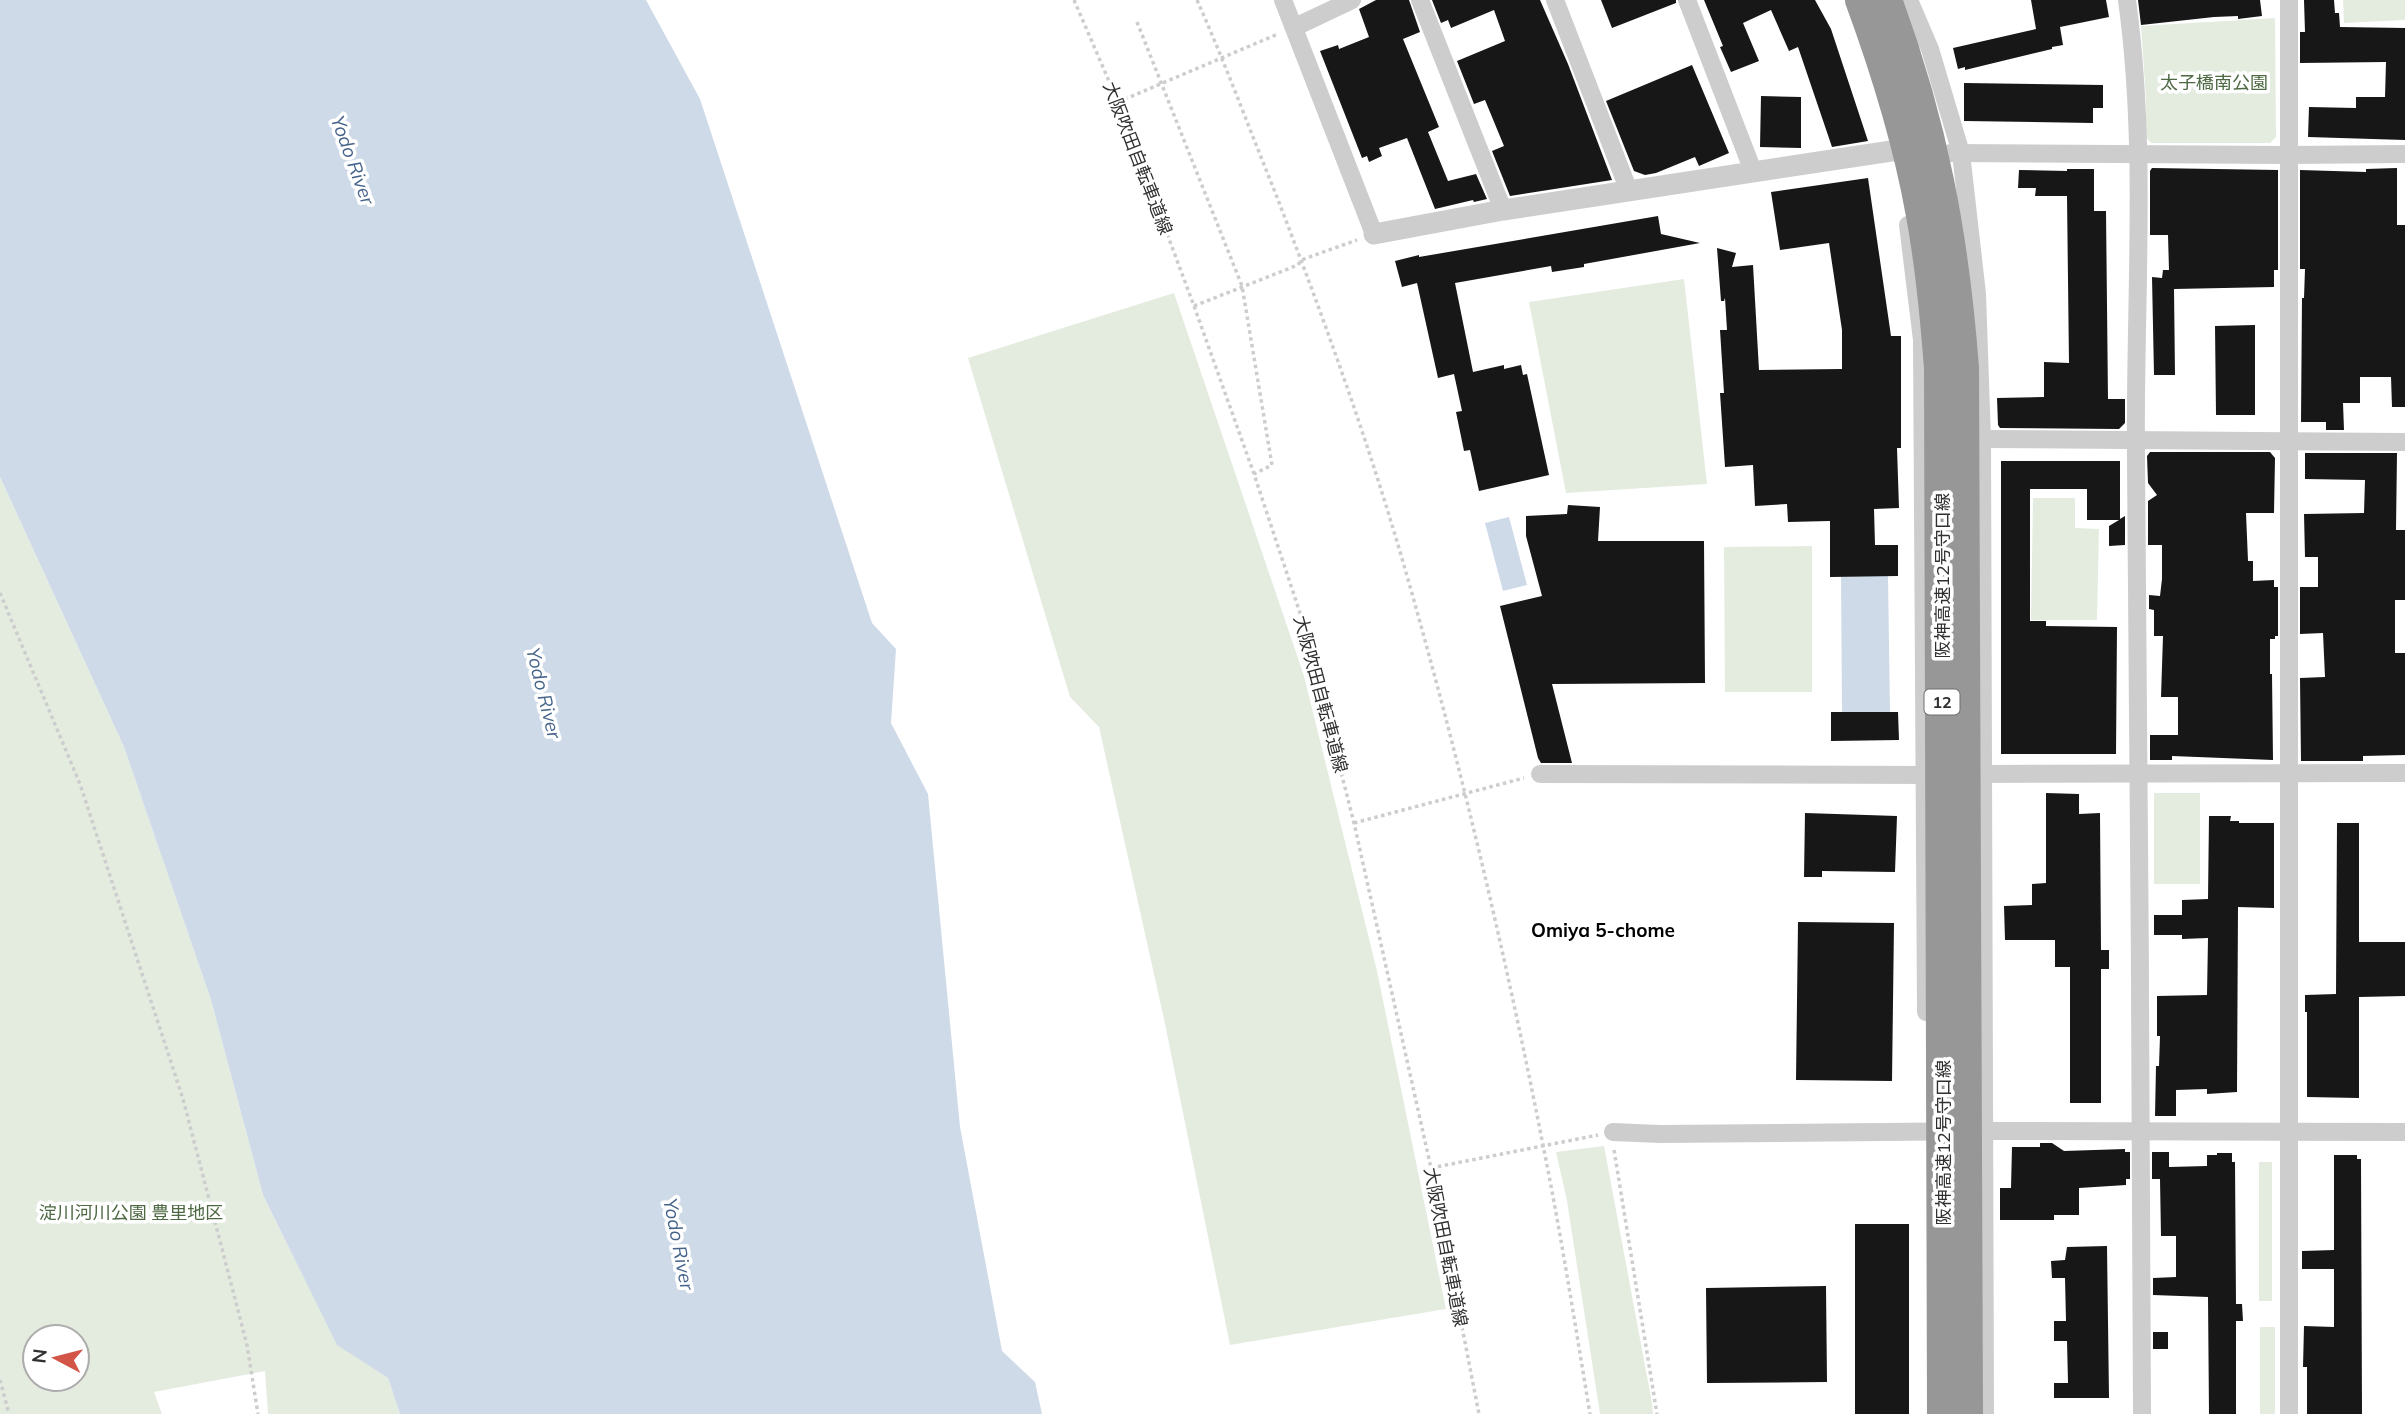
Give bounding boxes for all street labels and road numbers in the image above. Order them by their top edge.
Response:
street label: 大阪吹田自転車道線 [1098,78,1178,238]
street label: 阪神高速12号守口線 [1931,493,1954,659]
street label: 大阪吹田自転車道線 [1289,613,1353,775]
road number: 12 [1924,690,1960,715]
street label: 阪神高速12号守口線 [1932,1060,1955,1226]
street label: 大阪吹田自転車道線 [1419,1165,1473,1329]

